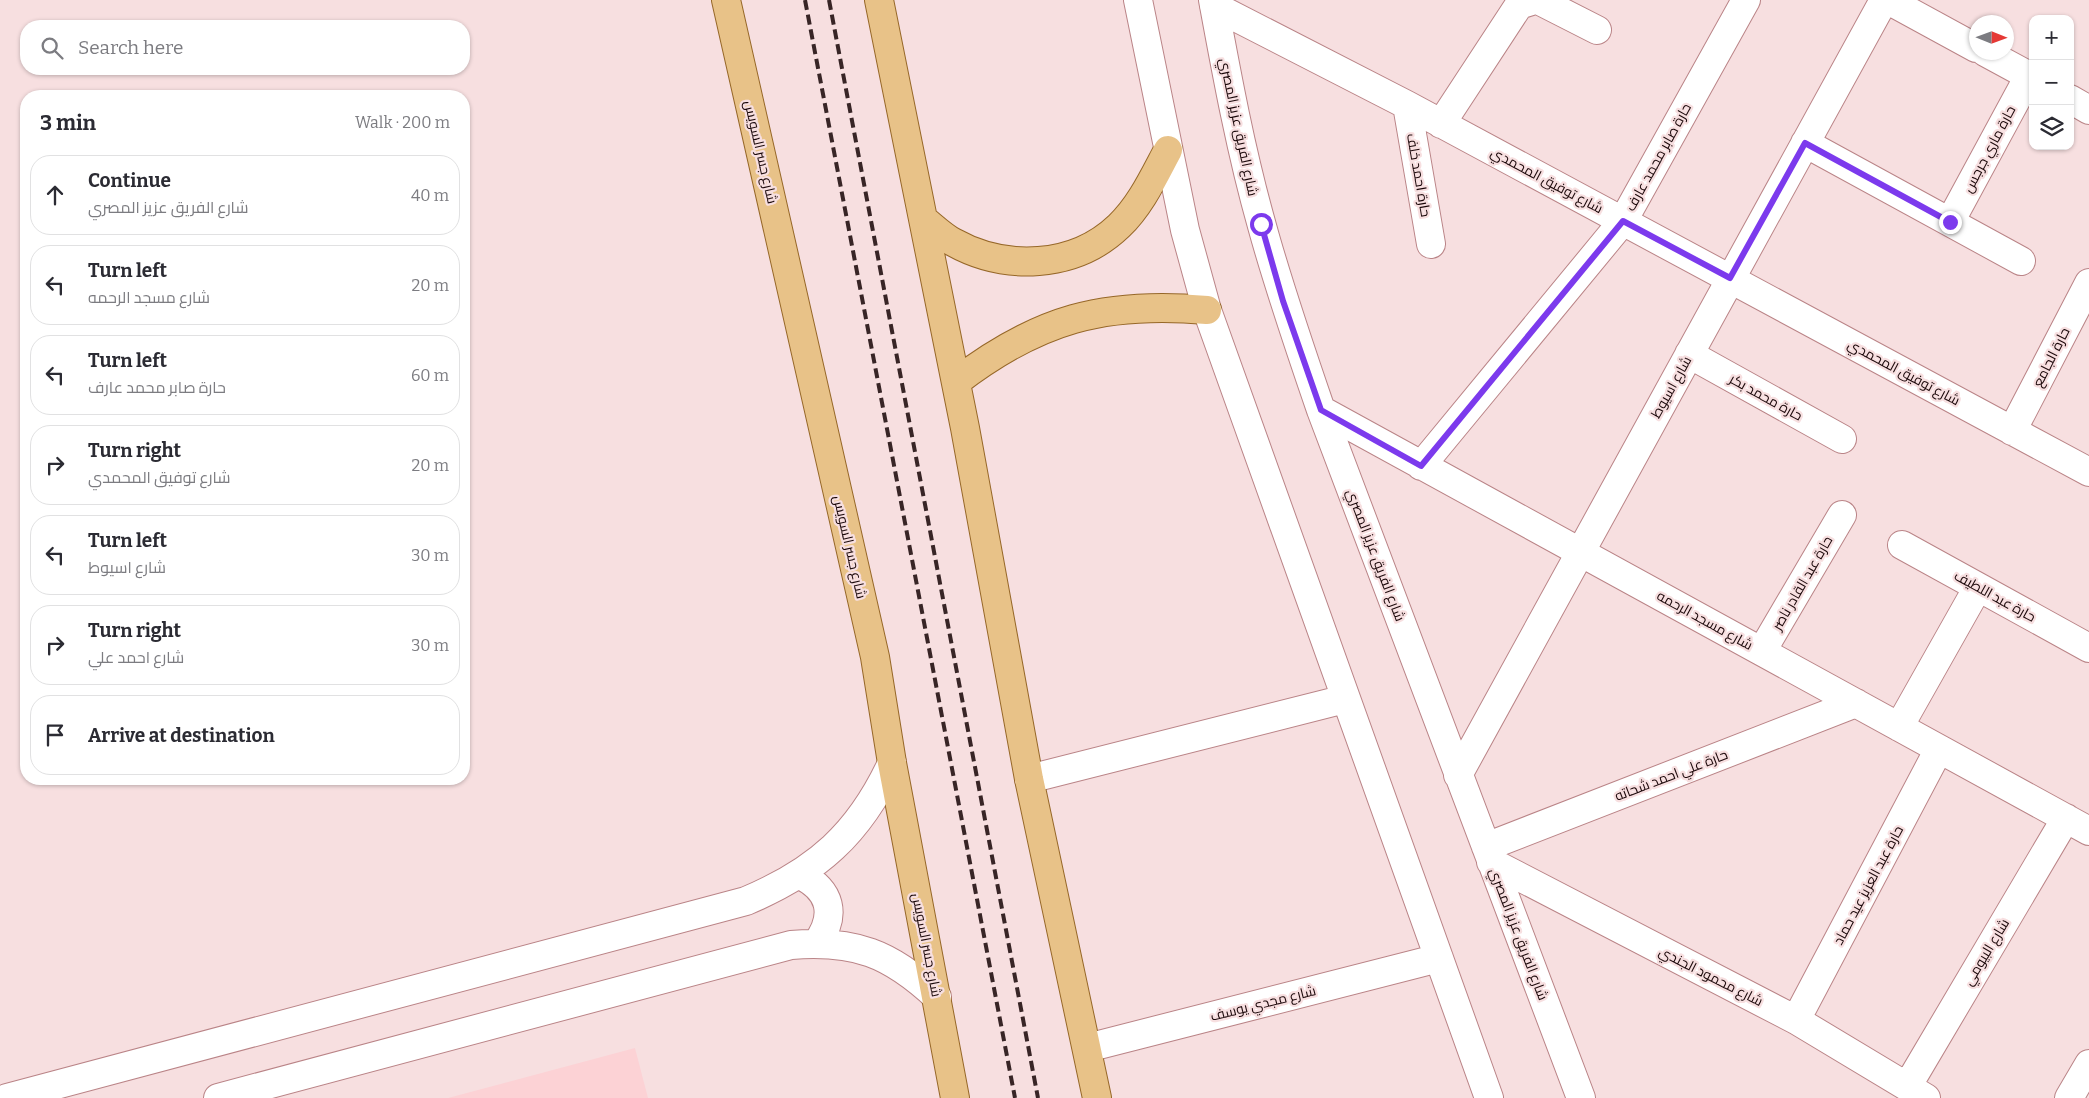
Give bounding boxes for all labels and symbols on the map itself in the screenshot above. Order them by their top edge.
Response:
north arrow [1969,15,2014,60]
street label: شارع الفريق عزيز المصري [1213,57,1261,198]
street label: شارع جسر السويس [740,99,781,205]
street label: حارة صابر محمد عارف [1622,100,1695,214]
street label: حارة ماري جرجس [1959,103,2022,197]
street label: حارة احمد خلف [1403,132,1434,218]
street label: شارع توفيق المحمدي [1486,144,1606,220]
route end [1939,211,1962,234]
route start [1250,213,1273,236]
street label: حارة الجامع [2029,325,2074,390]
street label: شارع توفيق المحمدي [1843,336,1963,412]
street label: شارع اسيوط [1647,353,1695,421]
street label: حارة محمد بكر [1725,370,1805,424]
street label: شارع الفريق عزيز المصري [1340,487,1409,625]
street label: شارع جسر السويس [829,494,870,600]
street label: حارة عبد القادر ناصر [1768,533,1836,634]
street label: حارة عبد اللطيف [1951,567,2038,626]
street label: شارع مسجد الرحمه [1654,587,1756,654]
street label: حارة علي احمد شحاته [1612,746,1731,808]
street label: حارة عبد العزيز عيد حماد [1830,823,1907,948]
street label: شارع الفريق عزيز المصري [1483,866,1552,1004]
street label: شارع جسر السويس [908,892,945,998]
street label: شارع البيومي [1960,916,2016,990]
street label: شارع محمود الجندي [1654,943,1766,1013]
street label: شارع مجدي يوسف [1208,982,1318,1028]

